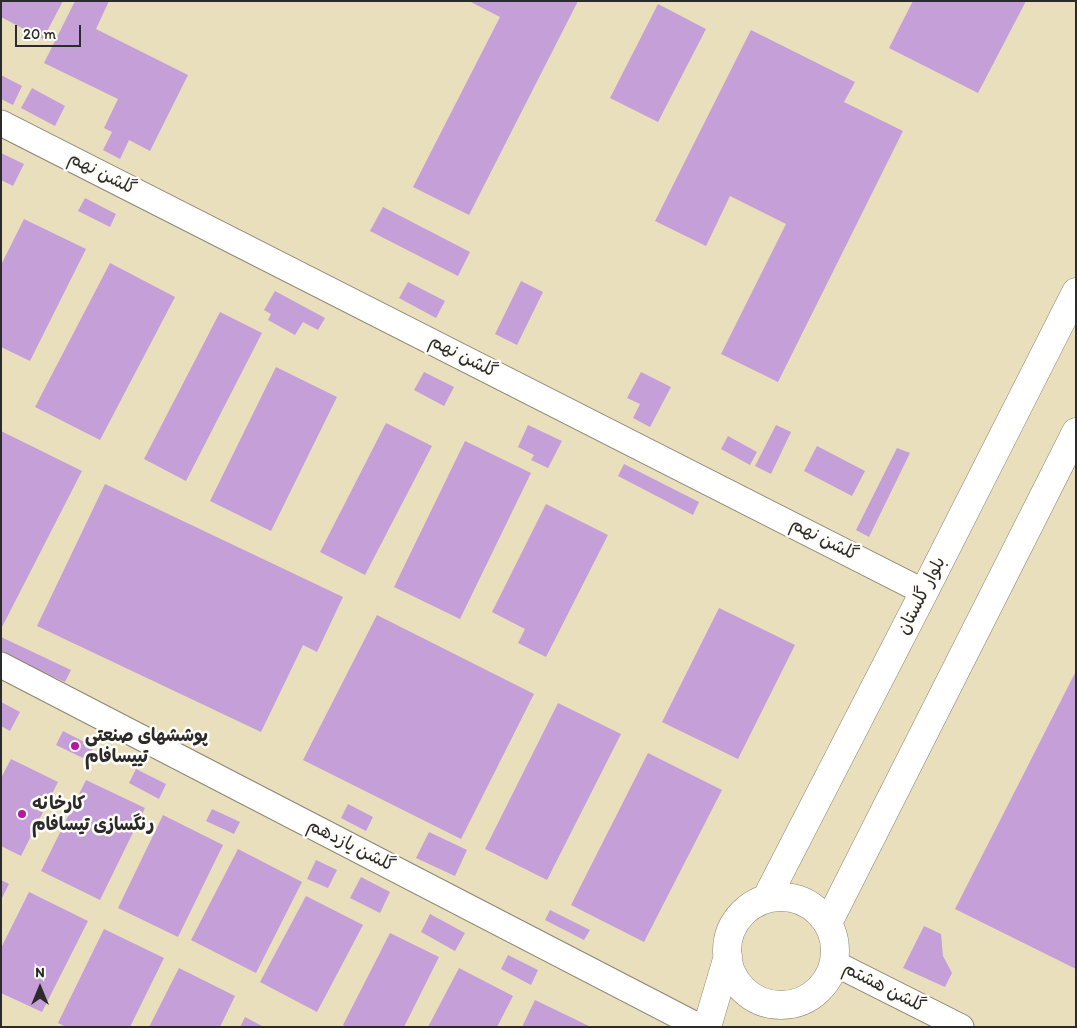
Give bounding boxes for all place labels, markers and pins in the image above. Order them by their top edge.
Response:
place label: پوششهای صنعتی تییسافام [85,725,208,768]
marker: پوششهای صنعتی تییسافام [69,740,81,752]
place label: کارخانه رنگسازی تیسافام [32,793,154,836]
marker: کارخانه رنگسازی تیسافام [16,808,28,820]

